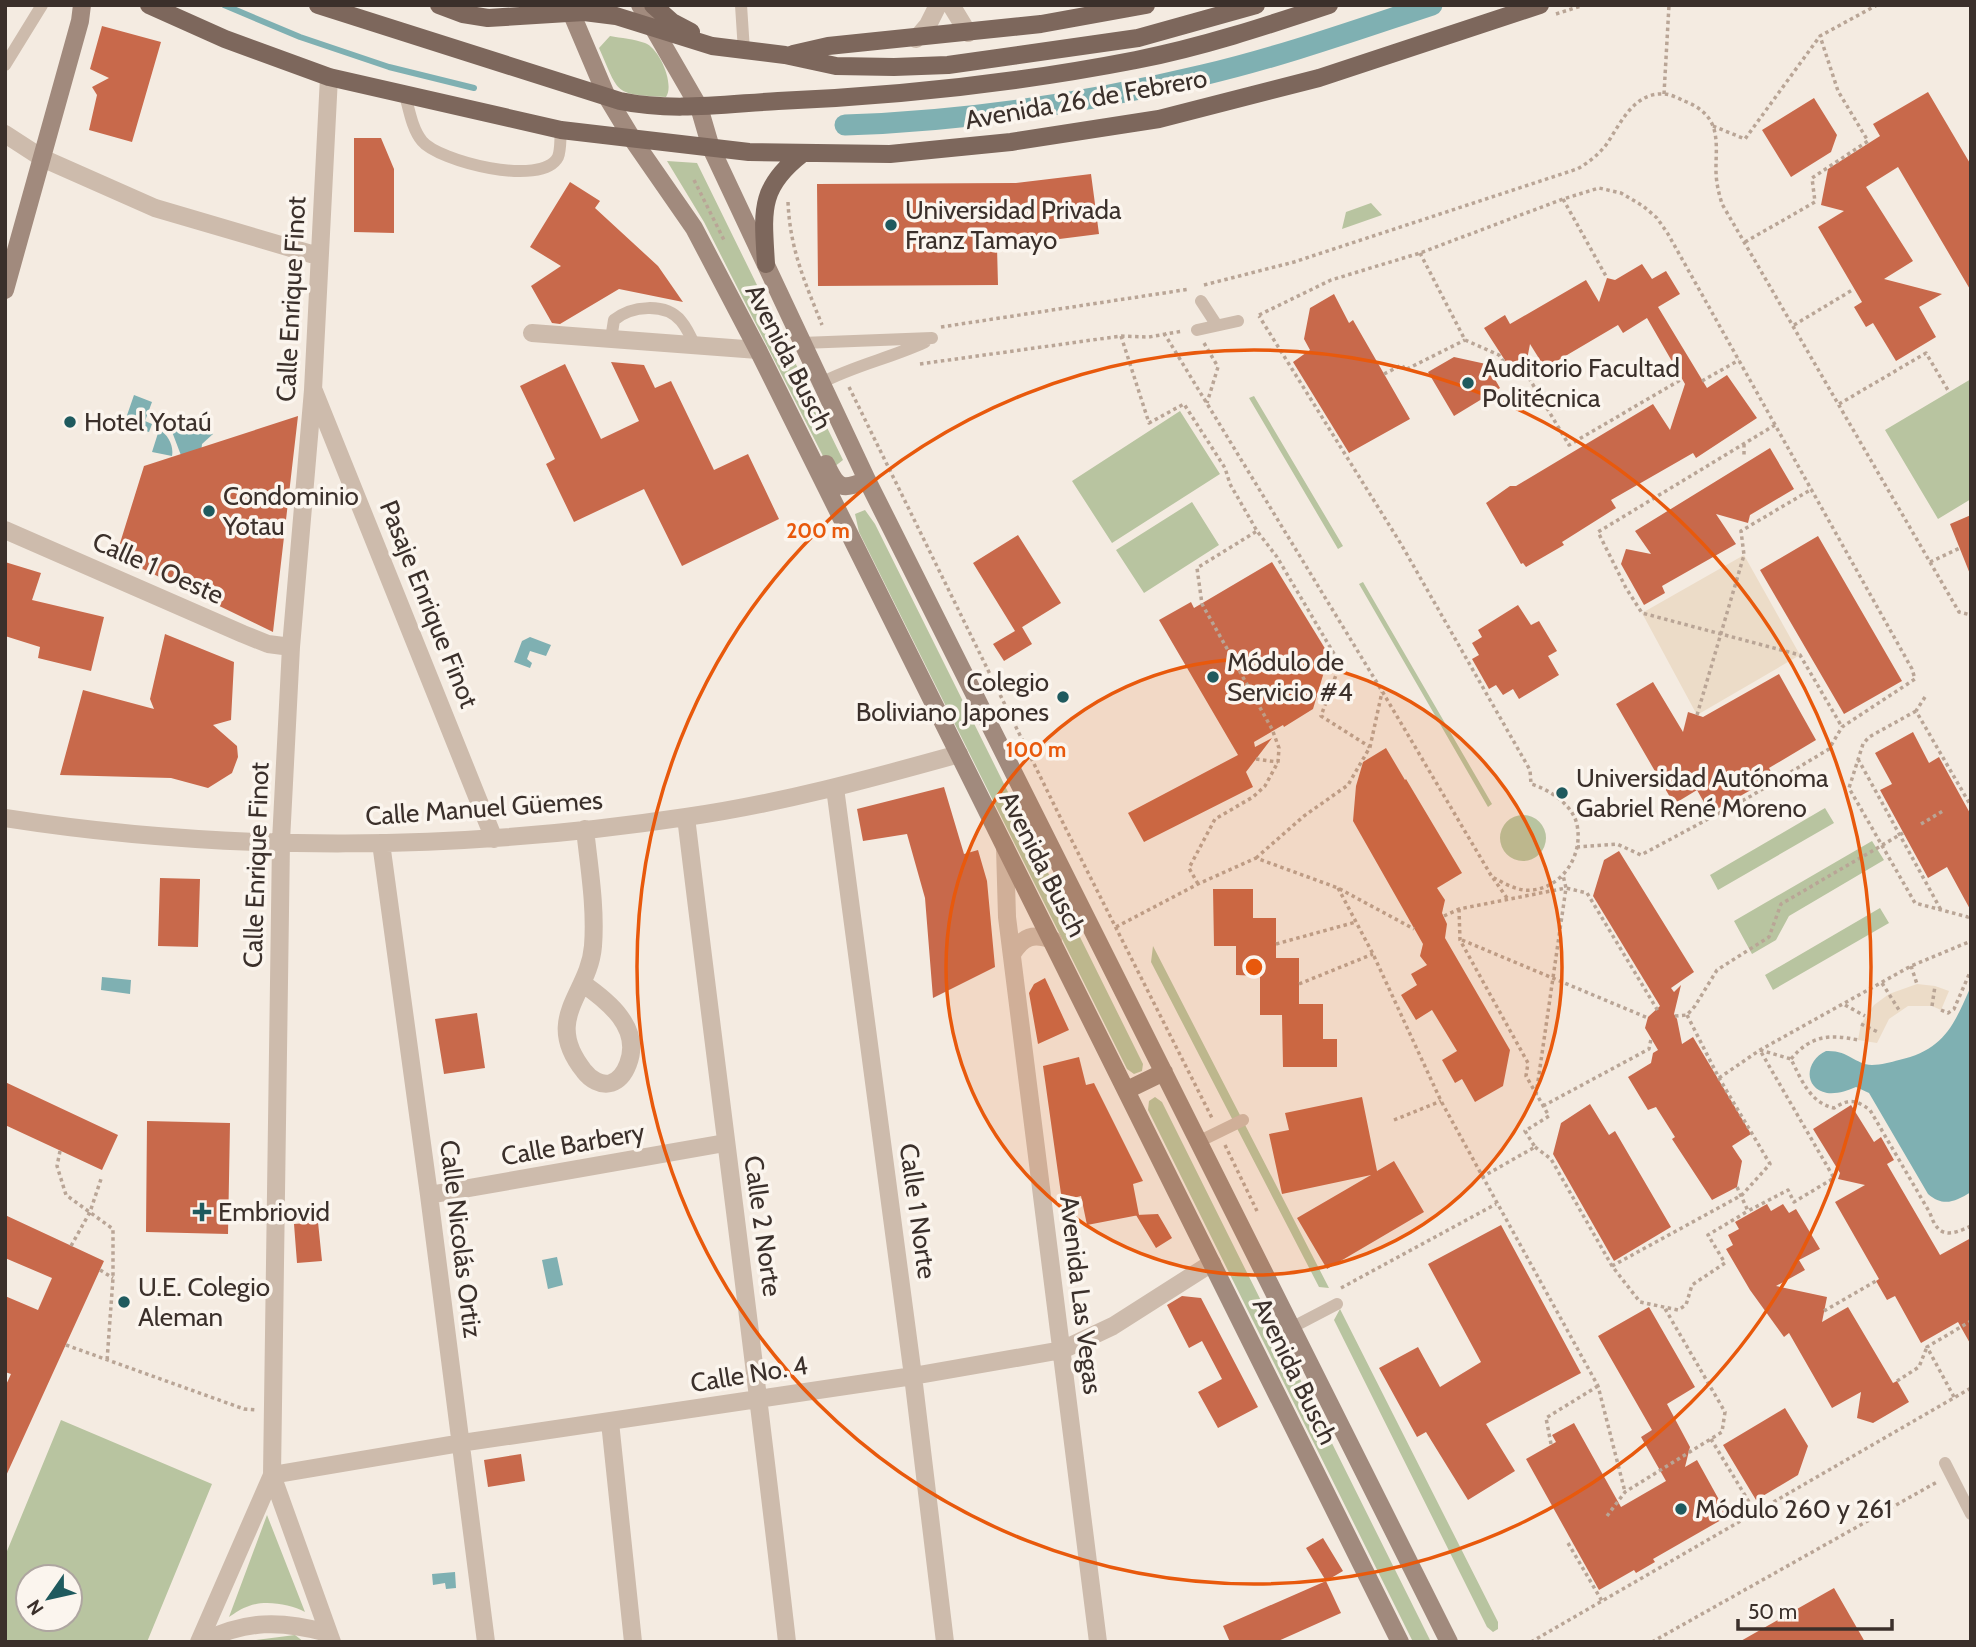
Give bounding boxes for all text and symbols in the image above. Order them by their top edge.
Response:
street label: Avenida 26 de Febrero [962,62,1210,136]
place label: Universidad Privada Franz Tamayo [905,194,1122,256]
street label: Calle Enrique Finot [270,195,312,403]
marker: Universidad Privada Franz Tamayo [883,217,899,233]
street label: Avenida Busch [739,279,839,435]
place label: Auditorio Facultad Politécnica [1482,352,1680,414]
marker: Auditorio Facultad Politécnica [1460,375,1476,391]
place label: Hotel Yotaú [84,406,212,438]
marker: Hotel Yotaú [62,414,78,430]
place label: Condominio Yotau [222,480,359,542]
street label: Pasaje Enrique Finot [373,496,485,713]
marker: Condominio Yotau [201,503,217,519]
text: 200 m [786,518,850,543]
street label: Calle 1 Oeste [88,525,228,611]
place label: Módulo de Servicio #4 [1227,646,1353,708]
place label: Colegio Boliviano Japones [856,666,1049,728]
marker: Módulo de Servicio #4 [1205,669,1221,685]
marker: Colegio Boliviano Japones [1055,689,1071,705]
text: 100 m [1006,737,1066,762]
street label: Calle Enrique Finot [236,761,276,968]
place label: Universidad Autónoma Gabriel René Moreno [1576,762,1829,824]
street label: Calle Manuel Güemes [364,784,604,832]
marker: Universidad Autónoma Gabriel René Moreno [1554,785,1570,801]
street label: Avenida Busch [993,786,1093,942]
centre of rings [1242,955,1266,979]
street label: Calle Barbery [499,1116,647,1172]
street label: Calle Nicolás Ortiz [433,1138,489,1340]
street label: Calle 1 Norte [893,1141,943,1281]
street label: Calle 2 Norte [737,1154,789,1298]
street label: Avenida Las Vegas [1053,1194,1109,1396]
place label: Embriovid [218,1196,330,1228]
marker: Embriovid [192,1202,212,1222]
place label: U.E. Colegio Aleman [138,1271,270,1333]
street label: Avenida Busch [1246,1292,1344,1450]
marker: U.E. Colegio Aleman [116,1294,132,1310]
street label: Calle No. 4 [688,1349,810,1399]
place label: Módulo 260 y 261 [1695,1493,1892,1525]
marker: Módulo 260 y 261 [1673,1501,1689,1517]
north arrow [14,1563,84,1633]
scale bar [1738,1588,1892,1632]
text: N [22,1595,49,1619]
text: 50 m [1748,1599,1797,1624]

